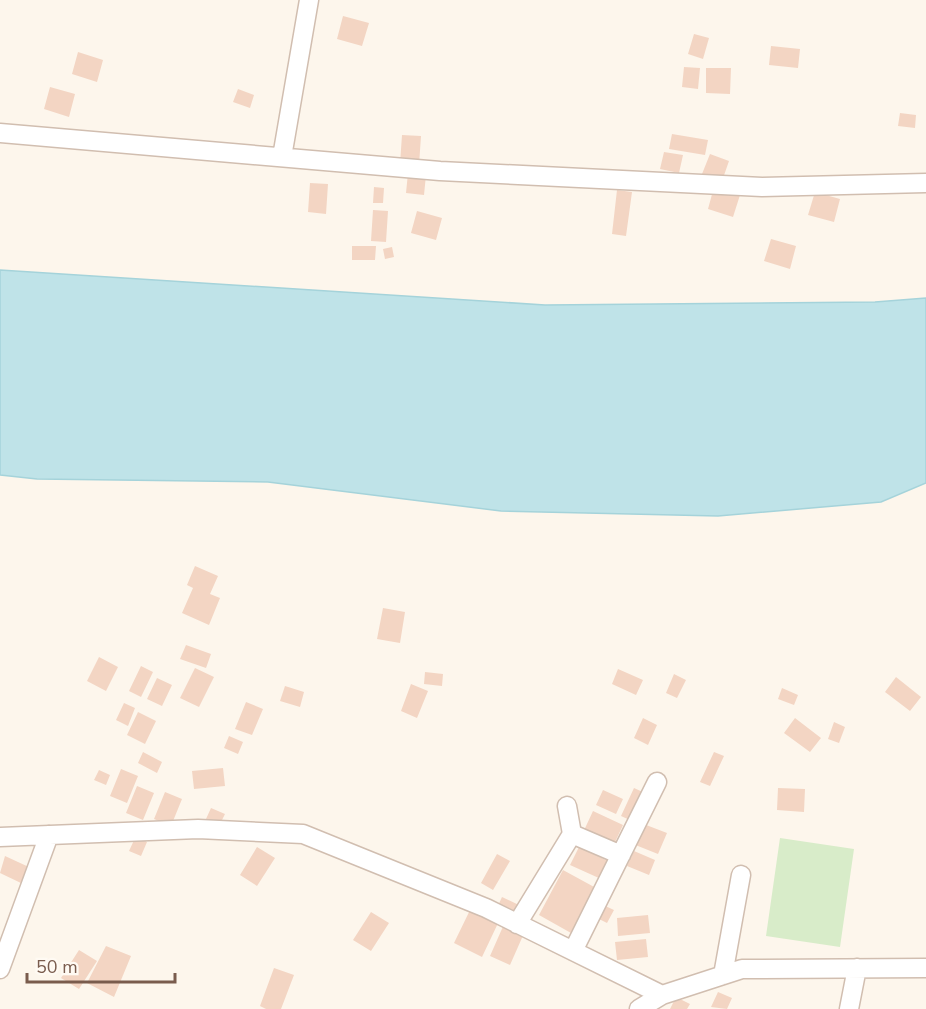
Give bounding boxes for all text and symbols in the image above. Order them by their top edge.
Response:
scale bar [27,946,176,984]
text: 50 m [36,955,78,979]

